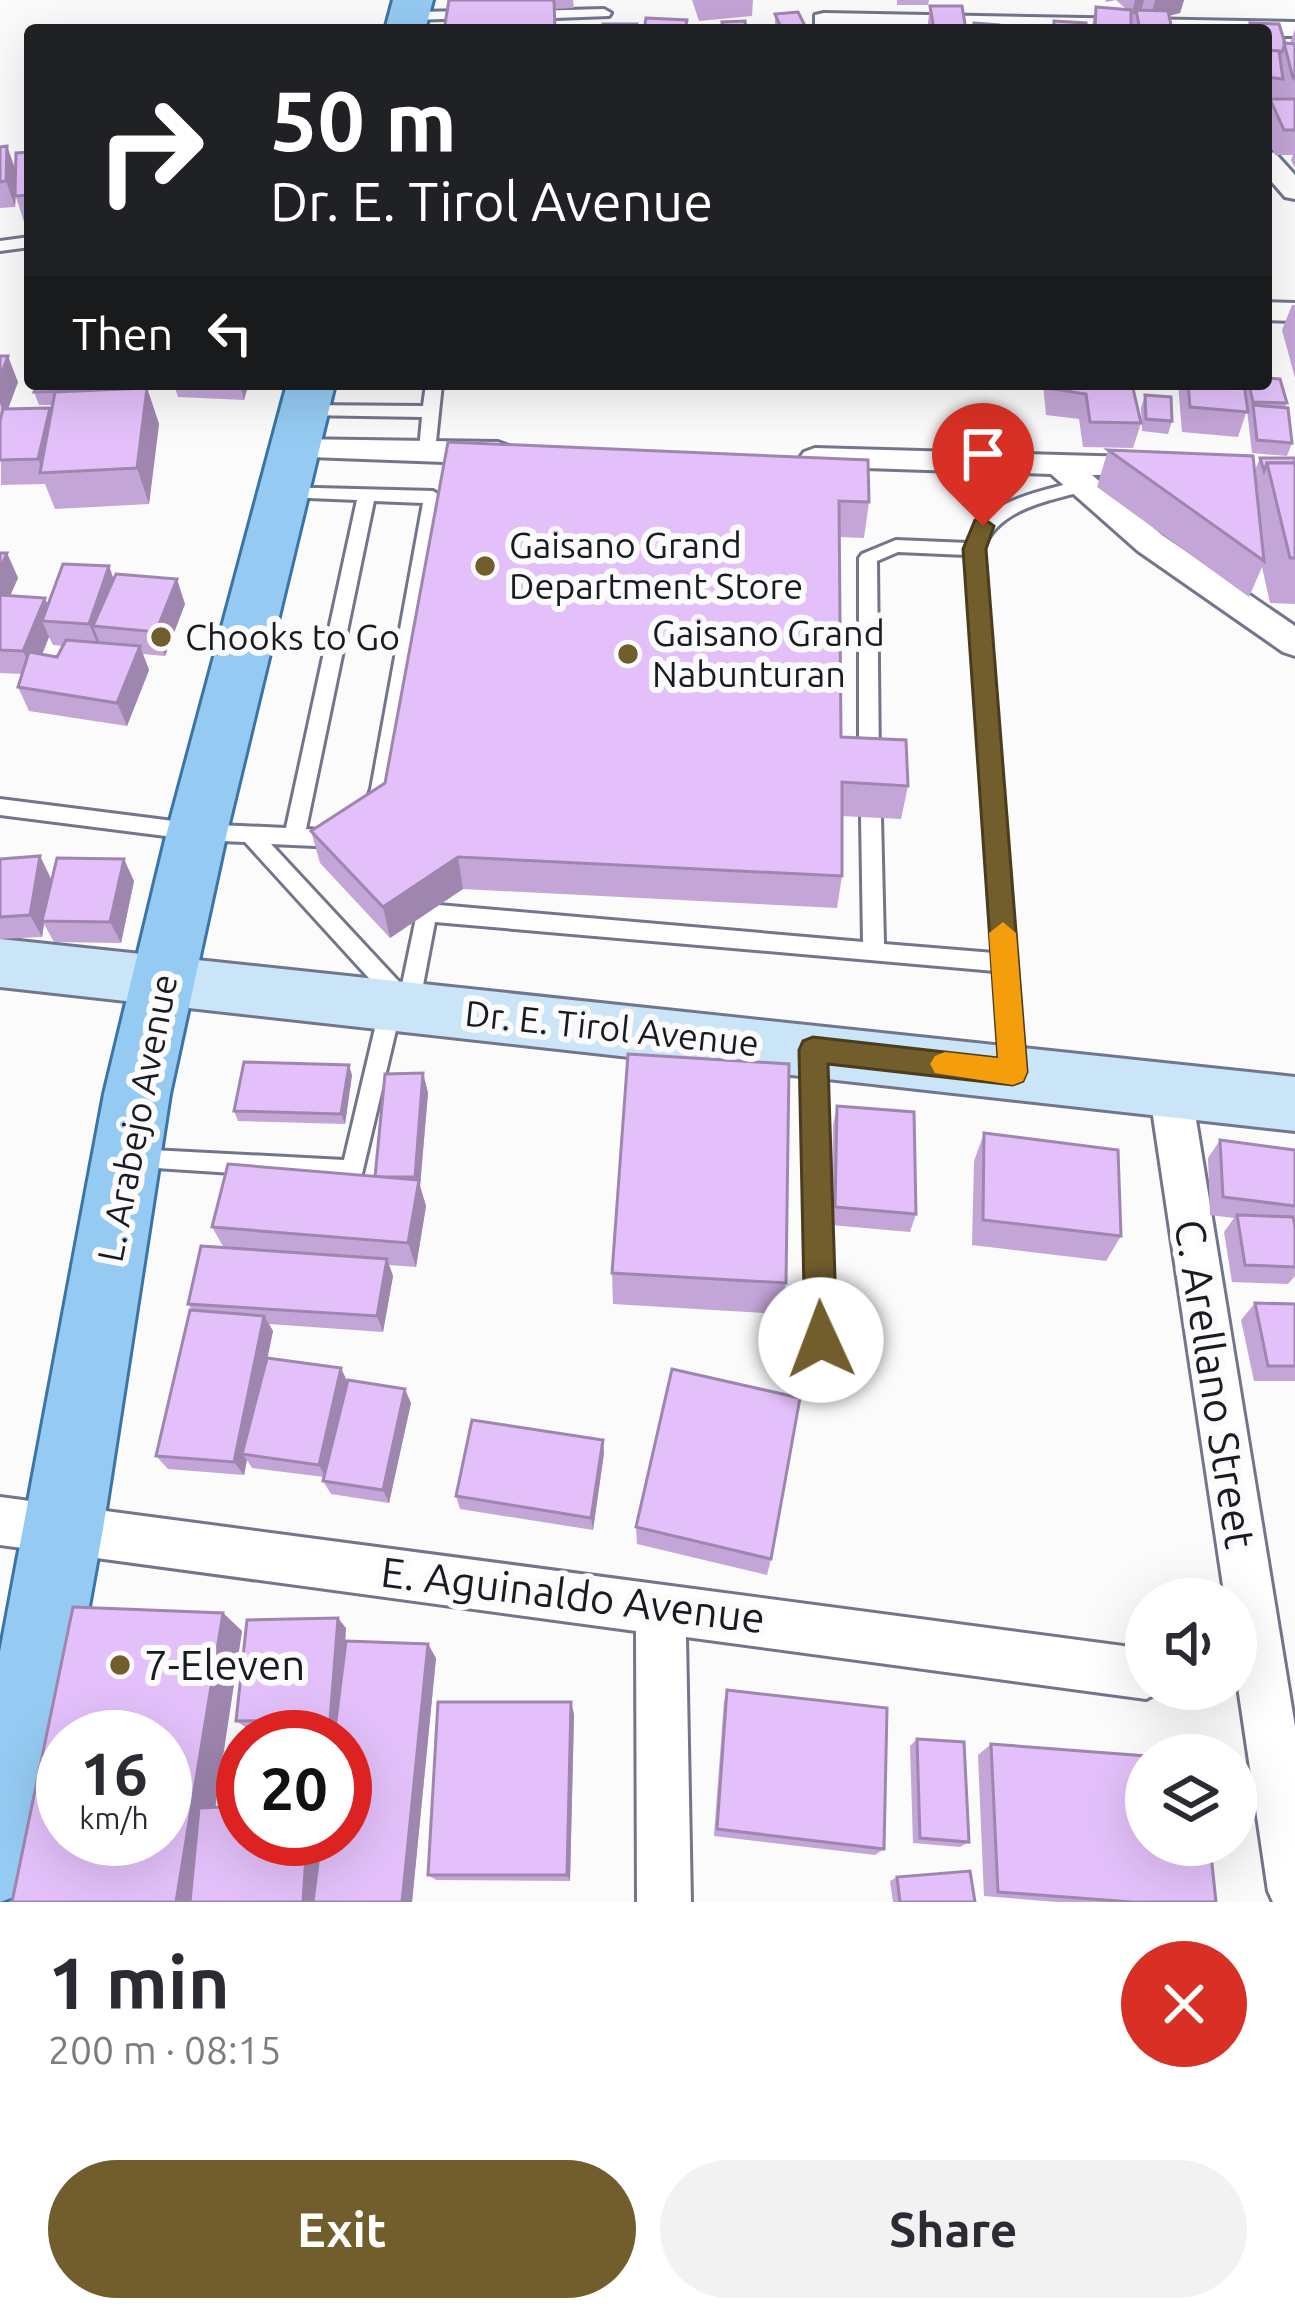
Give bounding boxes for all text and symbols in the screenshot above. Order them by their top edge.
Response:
icon: right [72,72,228,228]
text: 50 m [270,73,457,167]
text: Dr. E. Tirol Avenue [270,171,713,231]
icon: left [197,300,263,366]
text: Then [72,308,173,359]
pin [932,403,1034,526]
icon: arrive [950,421,1016,487]
place label: Gaisano Grand Department Store [509,524,803,606]
marker: Gaisano Grand Department Store [472,553,498,579]
place label: Gaisano Grand Nabunturan [652,612,885,694]
place label: Chooks to Go [185,616,400,657]
marker: Chooks to Go [148,624,174,650]
marker: Gaisano Grand Nabunturan [615,641,641,667]
street label: L. Arabejo Avenue [89,971,185,1265]
street label: Dr. E. Tirol Avenue [463,992,761,1063]
street label: C. Arellano Street [1166,1216,1265,1552]
position arrow [758,1277,884,1403]
street label: E. Aguinaldo Avenue [378,1548,768,1641]
map controls [1125,1578,1257,1866]
button: sound [1125,1578,1257,1710]
place label: 7-Eleven [144,1641,305,1688]
marker: 7-Eleven [107,1652,133,1678]
speed limit sign: 20 [216,1710,372,1866]
button: layers [1125,1734,1257,1866]
text: 16 [80,1739,148,1806]
text: km/h [79,1801,149,1835]
button: close [1121,1941,1247,2067]
text: 1 min [48,1942,230,2023]
text: 200 m · 08:15 [48,2028,282,2071]
button: Exit [48,2160,636,2298]
button: Share [660,2160,1247,2298]

